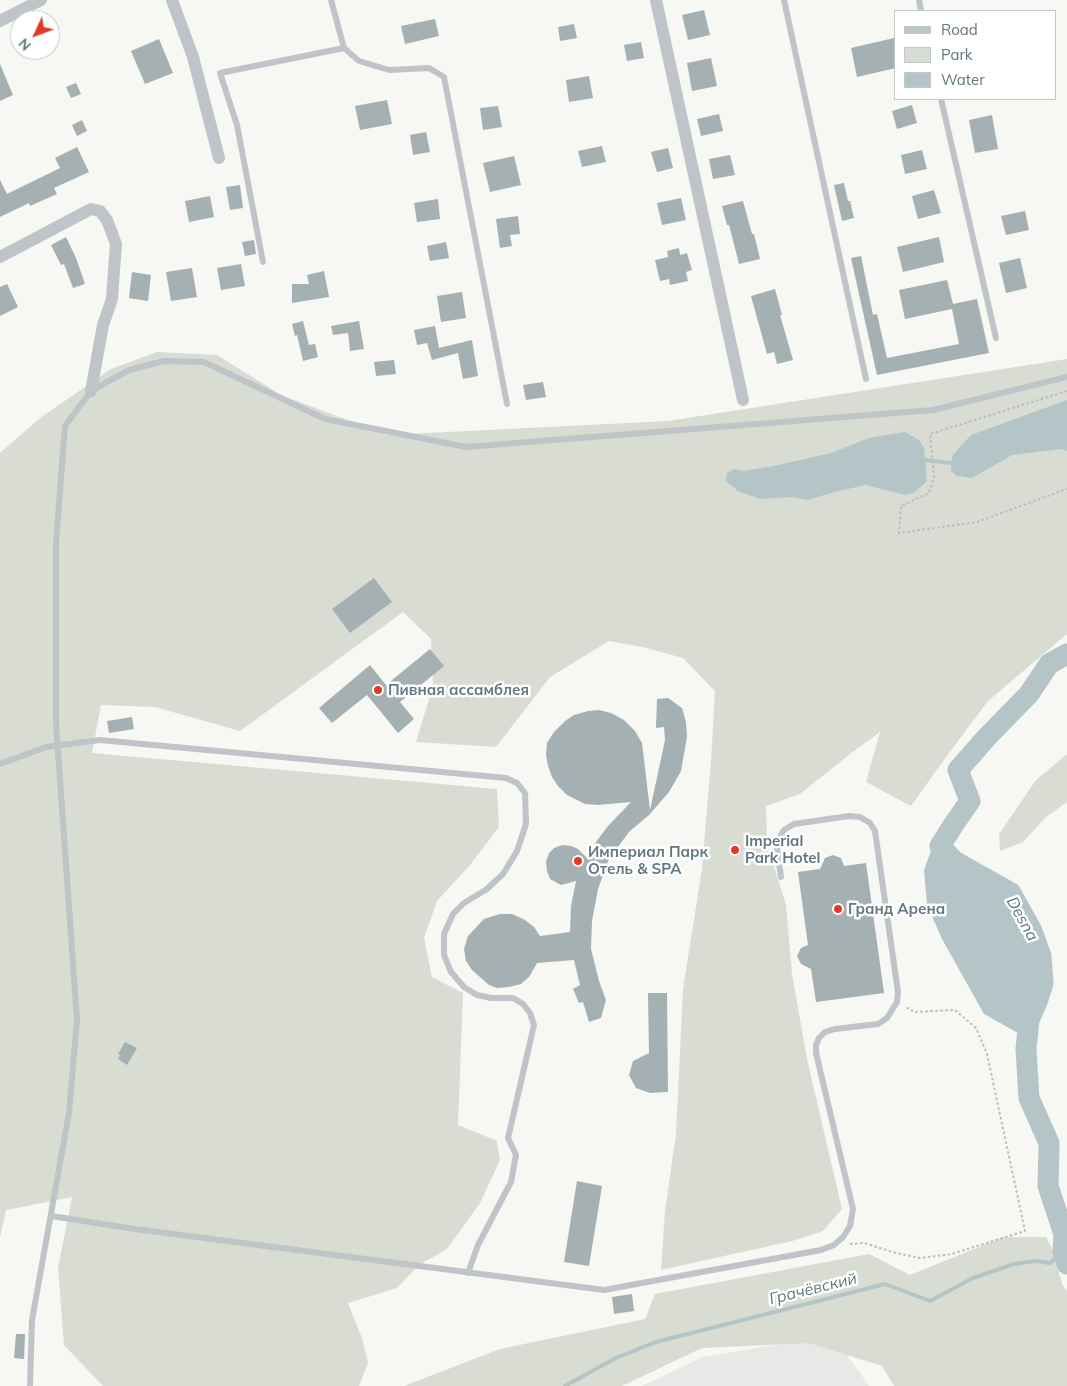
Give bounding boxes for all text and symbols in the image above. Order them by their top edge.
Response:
north arrow [10,10,60,60]
legend [894,10,1057,100]
text: Road [941,20,978,39]
text: N [15,35,35,55]
text: Park [941,45,973,64]
text: Water [941,70,985,89]
place label: Пивная ассамблея [388,681,529,699]
marker: Пивная ассамблея [372,684,384,696]
place label: Imperial Park Hotel [745,832,820,867]
place label: Империал Парк Отель & SPA [588,843,708,878]
marker: Imperial Park Hotel [729,844,741,856]
marker: Империал Парк Отель & SPA [572,855,584,867]
water label: Desna [1002,894,1042,944]
place label: Гранд Арена [848,900,945,918]
marker: Гранд Арена [832,903,844,915]
water label: Грачёвский [767,1269,859,1309]

